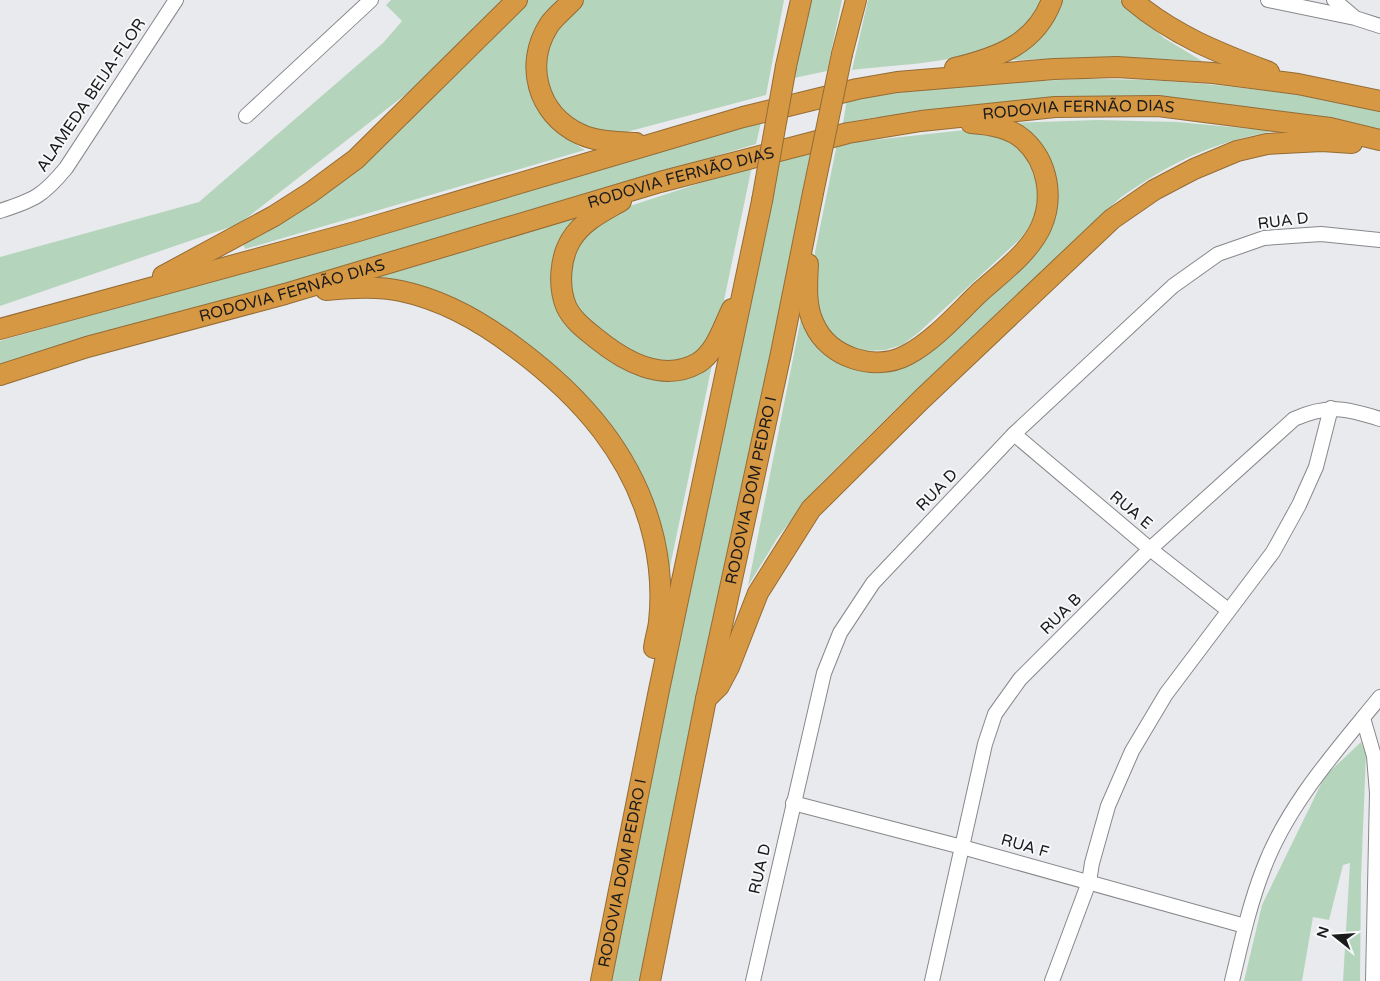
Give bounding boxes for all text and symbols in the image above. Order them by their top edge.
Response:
street label: ALAMEDA BEIJA-FLOR [32,14,150,176]
street label: RODOVIA FERNÃO DIAS [981,95,1176,125]
street label: RODOVIA FERNÃO DIAS [585,143,776,213]
street label: RUA D [1256,208,1310,234]
street label: RODOVIA FERNÃO DIAS [197,255,388,327]
street label: RODOVIA DOM PEDRO I [721,394,781,586]
street label: RUA D [912,465,962,515]
street label: RUA E [1106,486,1156,534]
street label: RUA B [1036,589,1086,639]
street label: RODOVIA DOM PEDRO I [594,777,651,969]
street label: RUA F [999,830,1052,862]
street label: RUA D [744,842,776,896]
north arrow [1310,911,1360,961]
text: N [1313,924,1333,940]

